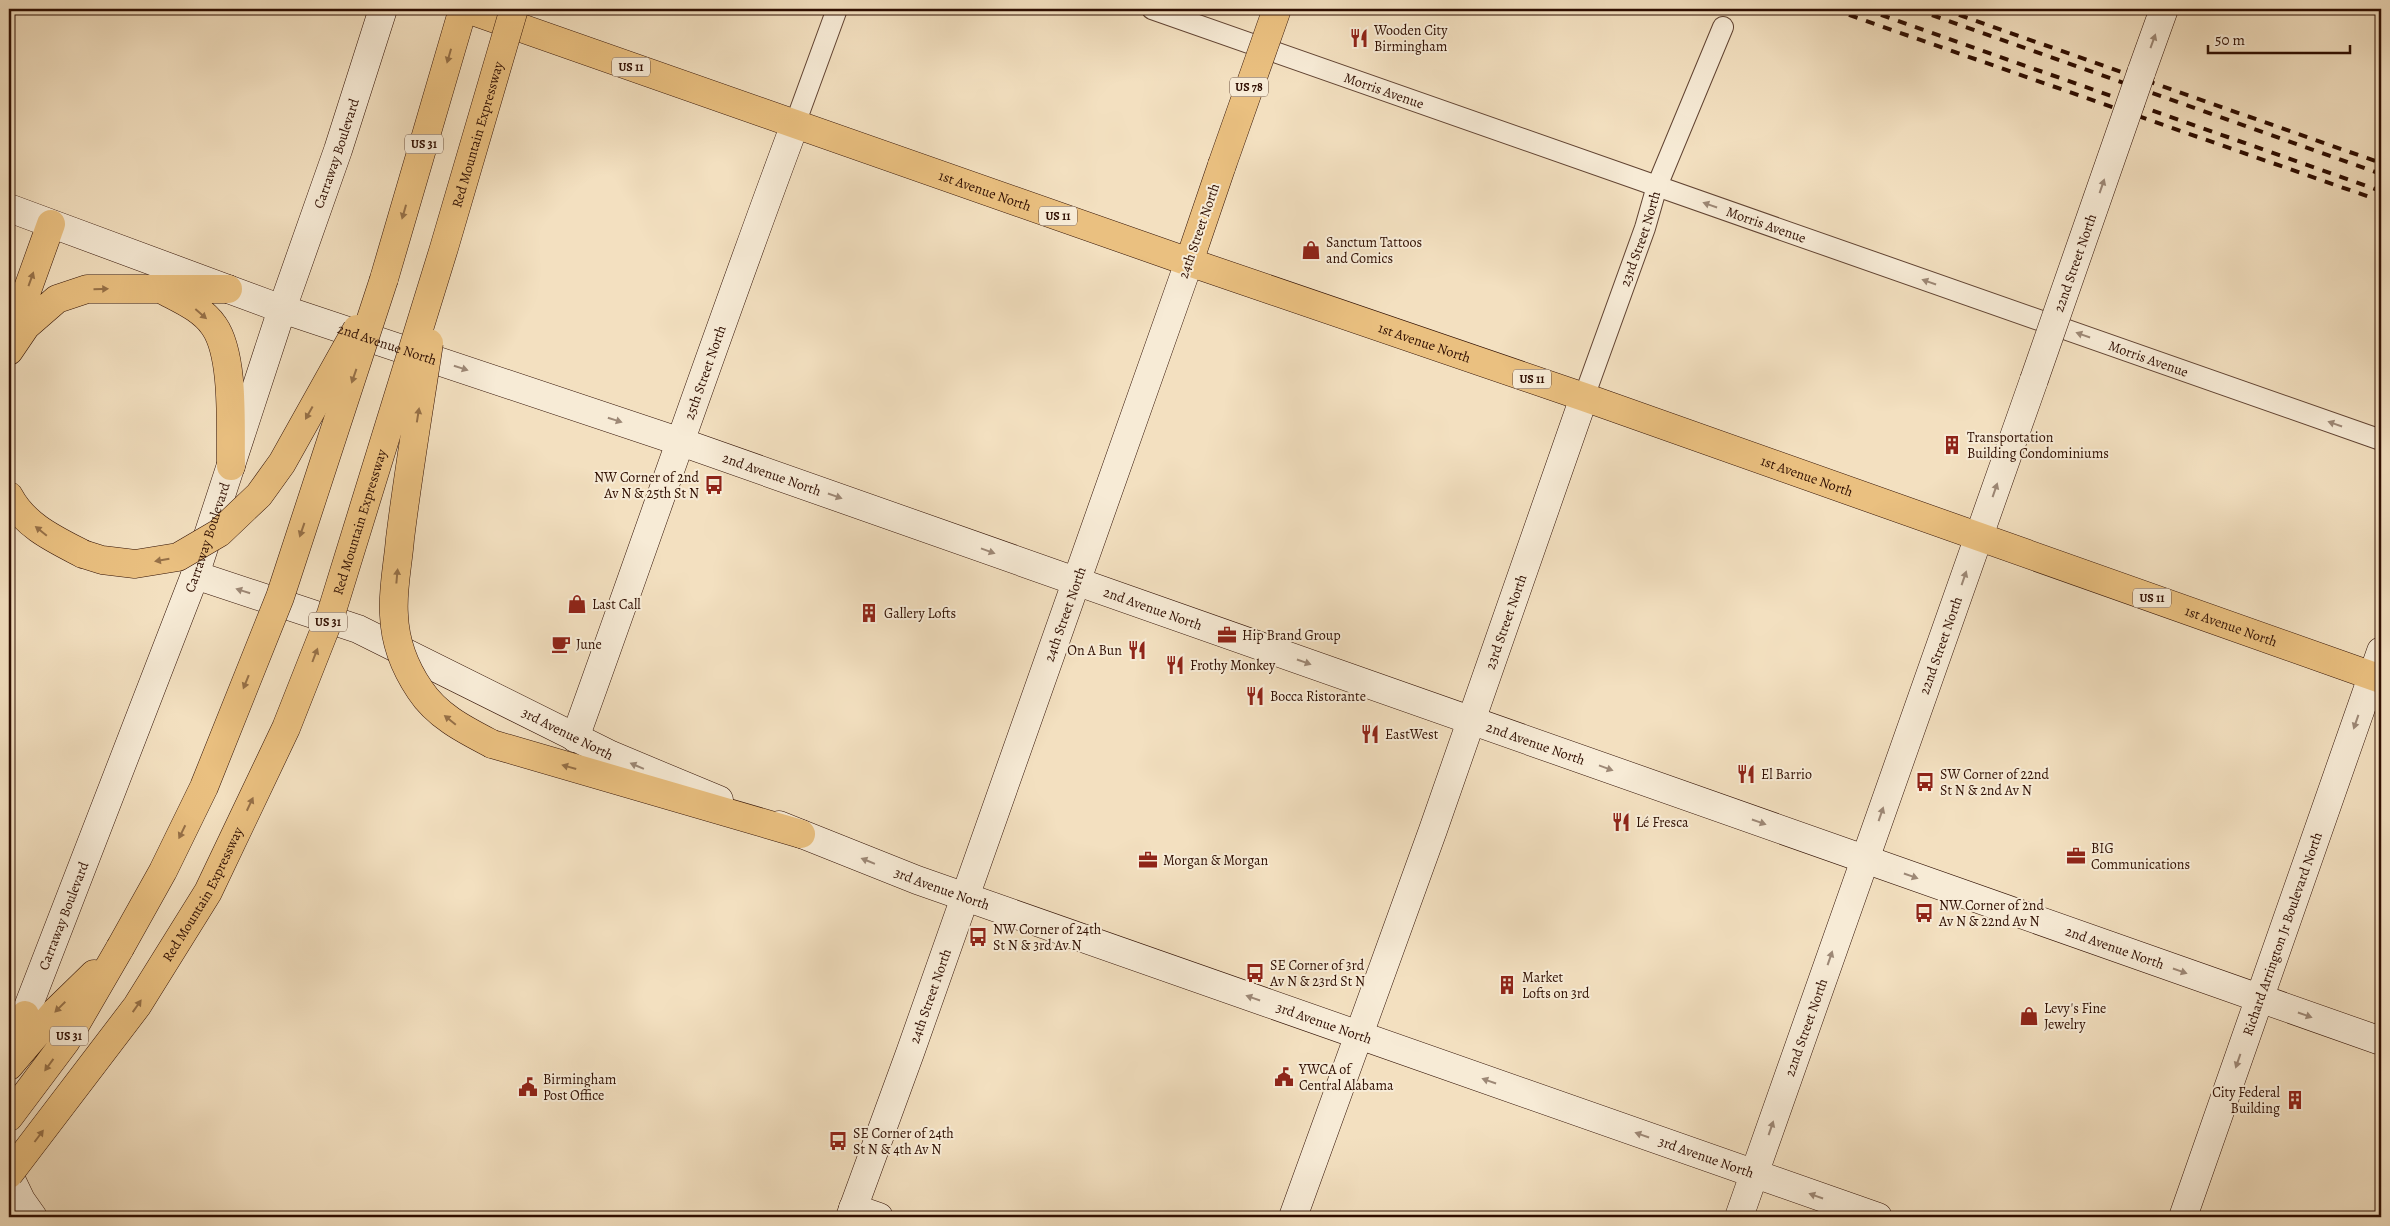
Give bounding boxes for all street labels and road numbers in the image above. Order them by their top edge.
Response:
street label: Red Mountain Expressway [447,58,508,210]
road number: US 11 [612,58,650,76]
street label: Morris Avenue [1342,68,1427,113]
road number: US 78 [1230,77,1268,96]
street label: Carraway Boulevard [309,96,363,211]
road number: US 31 [405,134,443,154]
street label: 1st Avenue North [936,166,1034,216]
street label: 24th Street North [1174,180,1224,281]
street label: 23rd Street North [1615,188,1665,289]
street label: Morris Avenue [1724,202,1809,247]
road number: US 11 [1039,207,1077,226]
street label: 22nd Street North [2049,211,2101,315]
street label: 1st Avenue North [1376,318,1474,367]
street label: 2nd Avenue North [335,319,440,370]
street label: 25th Street North [679,322,731,422]
street label: Morris Avenue [2106,336,2191,381]
road number: US 11 [1513,369,1551,388]
street label: Red Mountain Expressway [328,446,391,597]
street label: 2nd Avenue North [720,448,824,500]
street label: 1st Avenue North [1758,451,1856,501]
street label: Carraway Boulevard [180,479,234,595]
street label: 24th Street North [1039,564,1090,664]
street label: 23rd Street North [1480,571,1531,672]
street label: 2nd Avenue North [1101,582,1205,635]
road number: US 11 [2133,588,2171,608]
street label: 22nd Street North [1914,593,1967,697]
street label: 1st Avenue North [2182,601,2280,651]
road number: US 31 [309,612,347,632]
street label: 3rd Avenue North [519,703,617,765]
street label: 2nd Avenue North [1484,717,1588,770]
street label: Red Mountain Expressway [158,823,247,965]
street label: Richard Arrington Jr Boulevard North [2238,829,2327,1038]
street label: Carraway Boulevard [34,858,93,973]
street label: 3rd Avenue North [892,862,993,914]
street label: 2nd Avenue North [2063,921,2167,974]
street label: 24th Street North [905,946,956,1046]
street label: 22nd Street North [1780,975,1832,1079]
street label: 3rd Avenue North [1274,997,1375,1048]
road number: US 31 [50,1026,88,1046]
street label: 3rd Avenue North [1656,1131,1757,1183]

